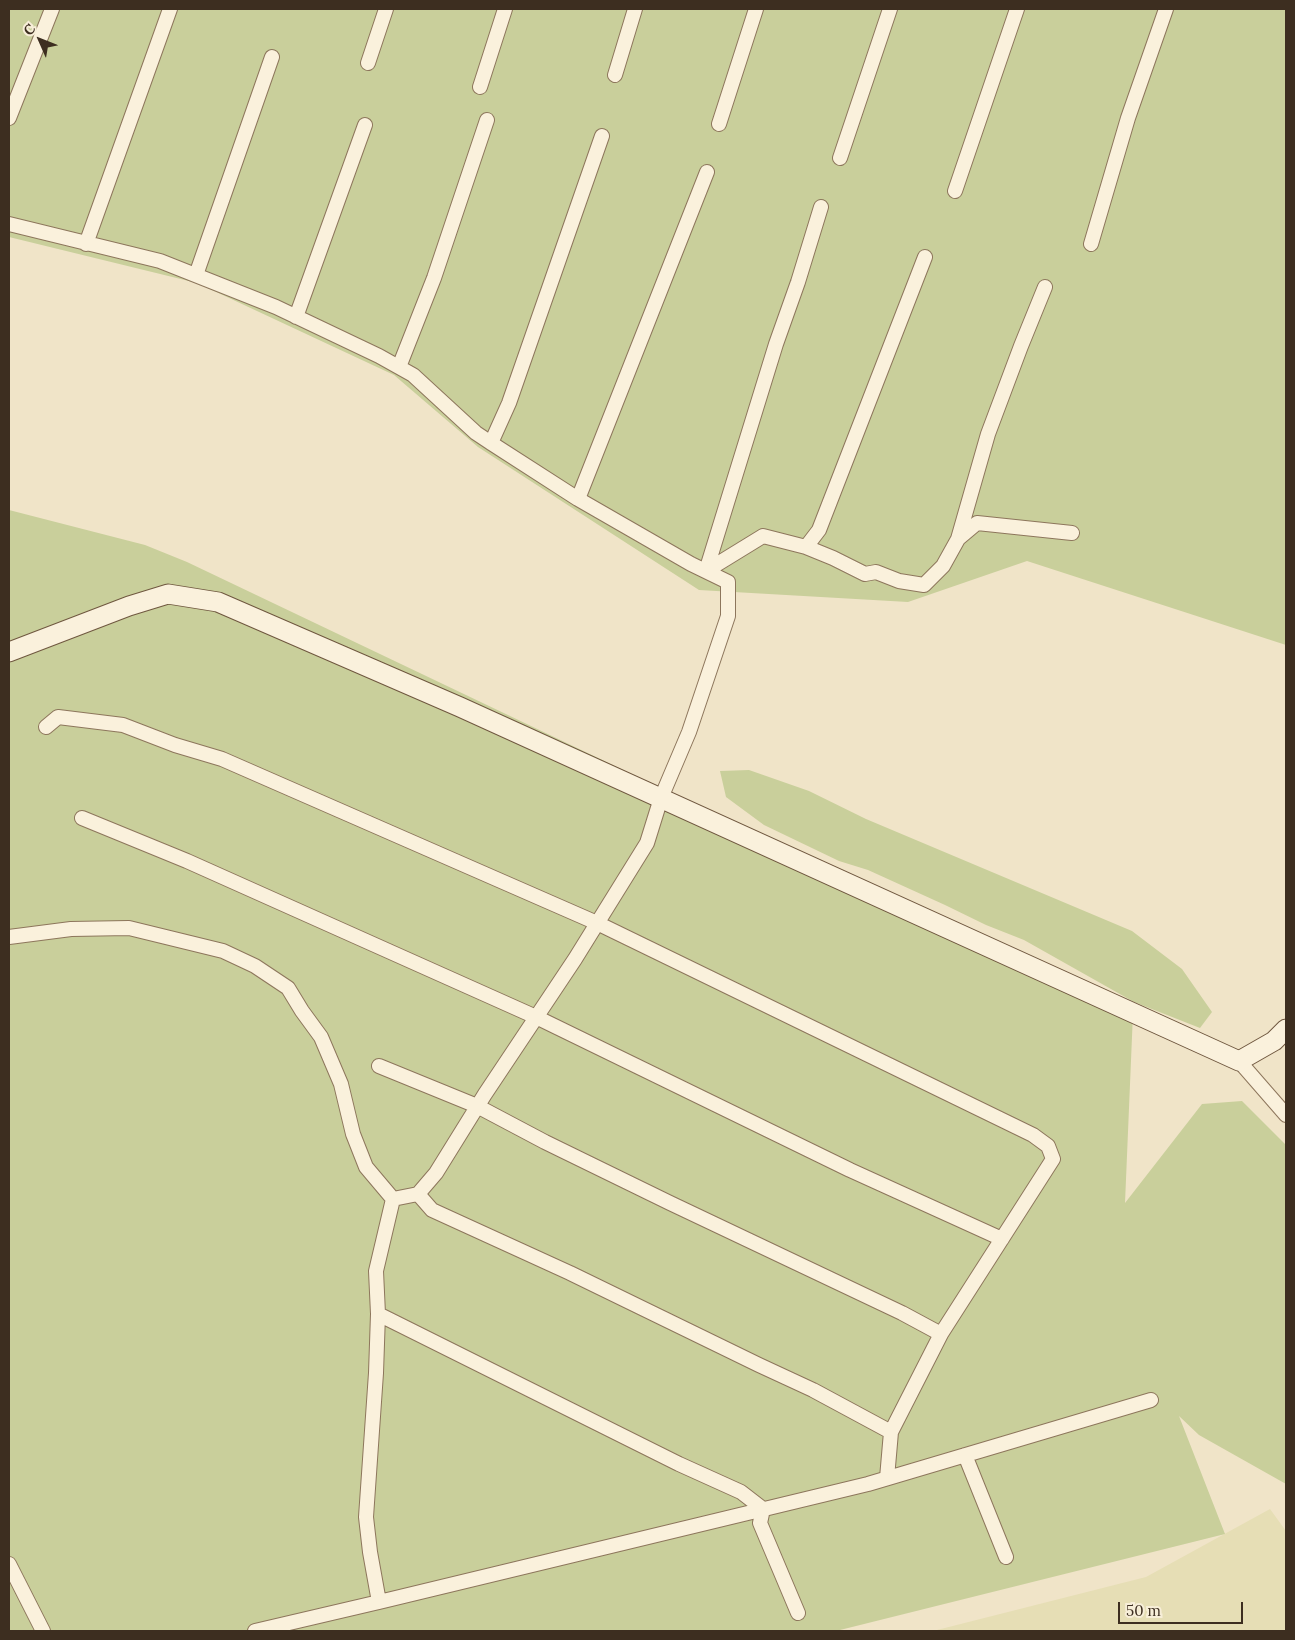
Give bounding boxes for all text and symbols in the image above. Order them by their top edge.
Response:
north arrow [15,15,65,65]
text: С [19,20,39,39]
scale bar [1120,1592,1245,1624]
text: 50 m [1126,1601,1161,1620]

